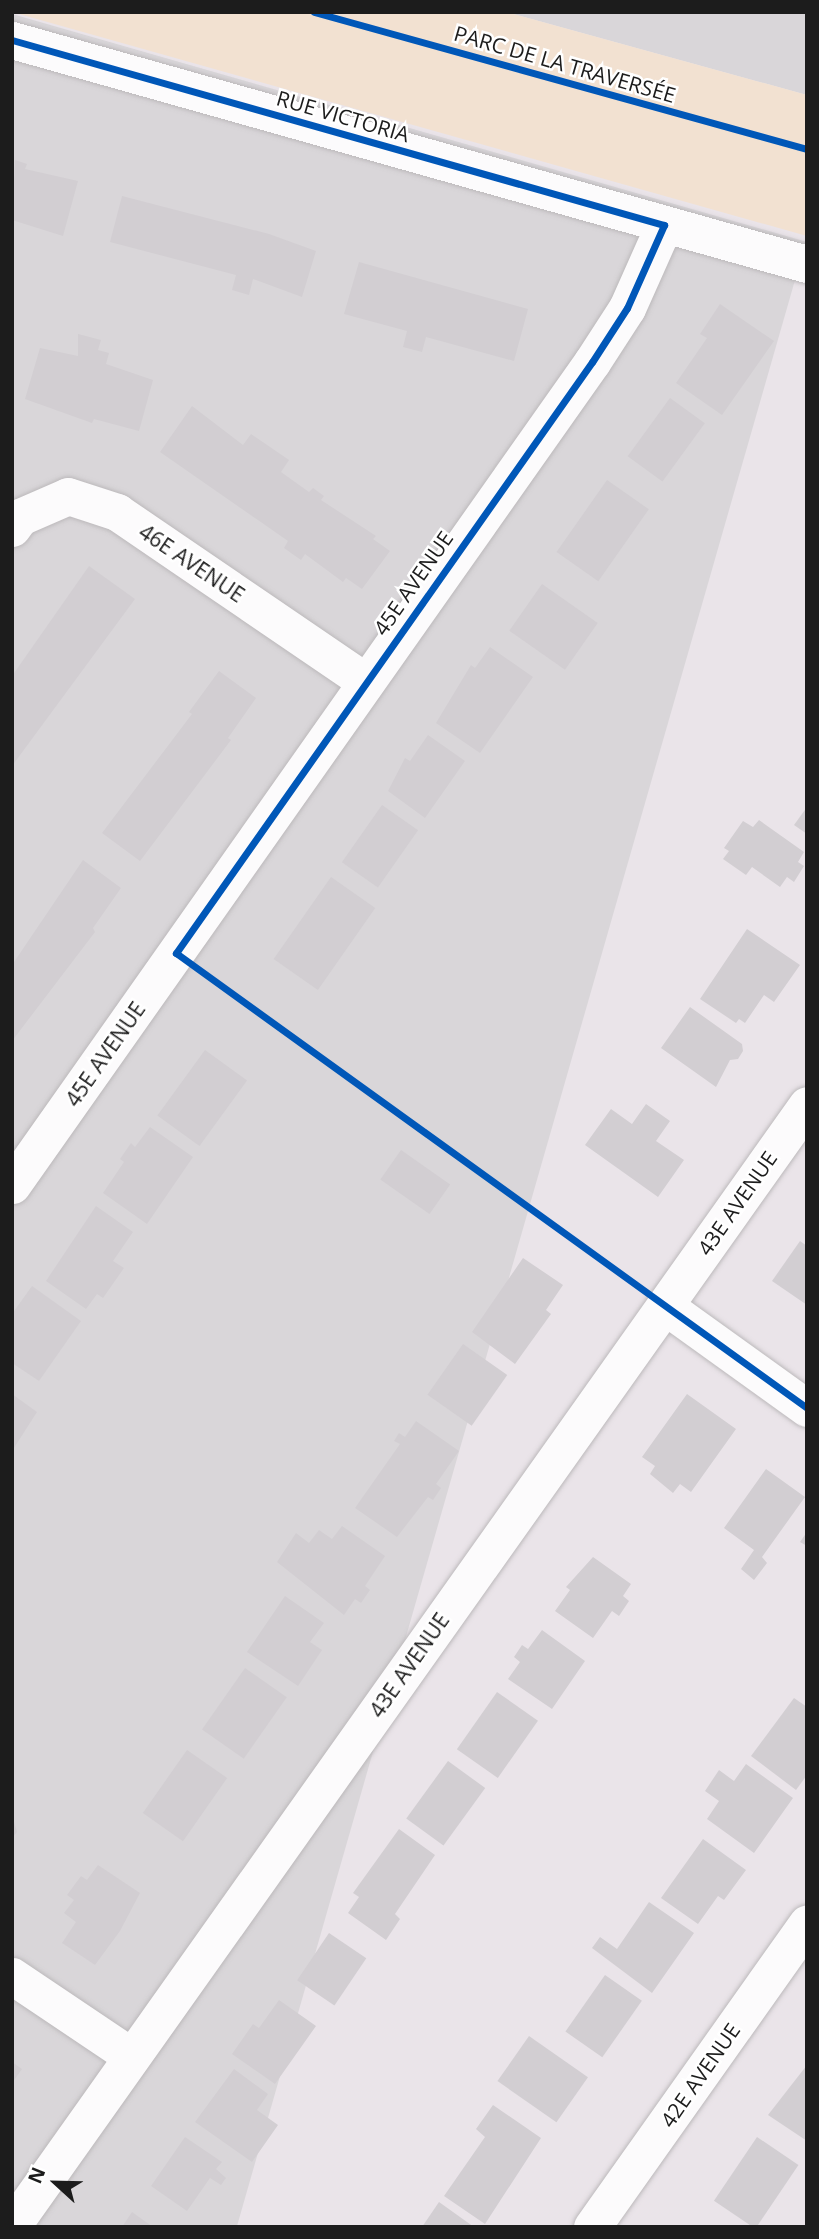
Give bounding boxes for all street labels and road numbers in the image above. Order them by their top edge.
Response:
street label: PARC DE LA TRAVERSÉE [451,20,679,108]
street label: RUE VICTORIA [274,85,412,147]
street label: 46E AVENUE [135,519,249,607]
street label: 45E AVENUE [368,526,458,640]
street label: 45E AVENUE [60,997,150,1111]
street label: 43E AVENUE [692,1146,782,1260]
street label: 43E AVENUE [364,1608,454,1722]
street label: 42E AVENUE [655,2018,745,2132]

